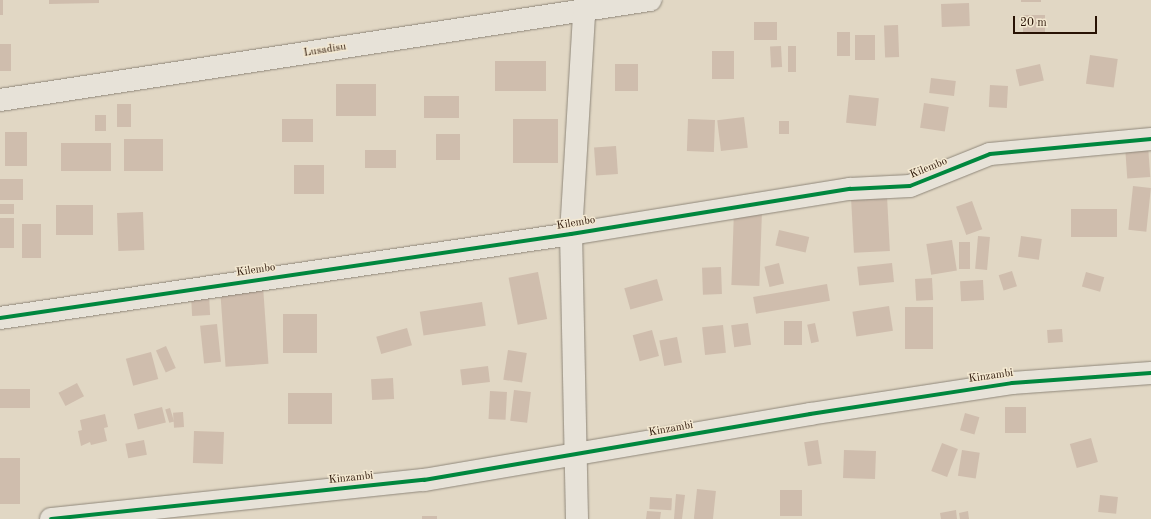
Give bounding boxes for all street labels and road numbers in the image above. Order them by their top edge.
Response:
street label: Lusadisu [303,41,347,61]
street label: Kilembo [908,156,950,182]
street label: Kilembo [556,214,596,234]
street label: Kilembo [236,262,276,280]
street label: Kinzambi [968,367,1014,387]
street label: Kinzambi [648,420,694,440]
street label: Kinzambi [328,470,374,488]

